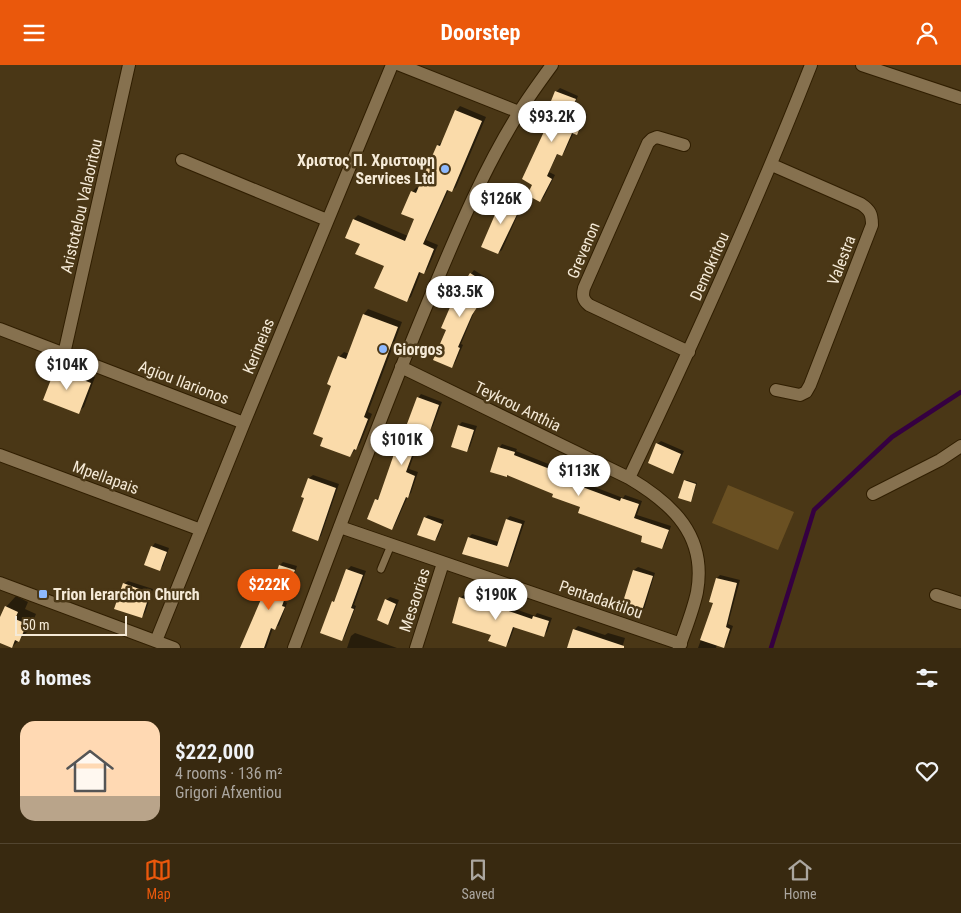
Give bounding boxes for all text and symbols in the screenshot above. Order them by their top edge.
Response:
icon: menu [20,19,48,47]
icon: person [913,19,941,47]
text: Doorstep [441,20,520,45]
pin: $93.2K [511,101,593,143]
text: $93.2K [529,107,575,126]
street label: Aristotelou Valaoritou [57,137,106,275]
place label: Χριστος Π. Χριστοφη Services Ltd [297,151,435,188]
marker: Χριστος Π. Χριστοφη Services Ltd [439,163,451,175]
pin: $126K [466,183,536,225]
text: $126K [480,189,522,208]
street label: Grevenon [563,219,604,281]
street label: Demokritou [686,229,733,303]
street label: Valestra [823,233,860,288]
pin: $83.5K [419,275,501,318]
text: $83.5K [437,282,483,301]
street label: Kerineias [239,316,278,377]
place label: Giorgos [393,340,443,359]
marker: Giorgos [377,343,389,355]
pin: $104K [32,349,102,391]
text: $104K [46,355,88,374]
street label: Agiou Ilarionos [136,357,232,408]
street label: Teykrou Anthia [471,377,564,436]
pin: $101K [367,423,437,466]
text: $101K [381,430,423,449]
pin: $113K [544,455,614,497]
street label: Mpellapais [70,457,142,498]
text: $113K [558,461,600,480]
street label: Mesaorias [395,566,434,635]
pin: $222K [234,569,304,611]
text: $222K [248,575,290,594]
street label: Pentadaktilou [557,576,645,623]
pin: $190K [461,579,531,621]
place label: Trion Ierarchon Church [53,585,200,604]
text: $190K [475,585,517,604]
marker: Trion Ierarchon Church [37,588,49,600]
scale bar [15,613,128,636]
text: 50 m [22,617,50,633]
icon: filters [913,664,941,692]
text: 8 homes [20,666,91,690]
text: $222,000 [175,740,254,764]
icon: home [60,741,120,801]
icon: heart [913,757,941,785]
text: 4 rooms · 136 m² [175,764,283,783]
text: Grigori Afxentiou [175,783,282,802]
tab: Map [144,856,172,902]
tab: Saved [461,856,495,902]
tab: Home [784,856,817,902]

